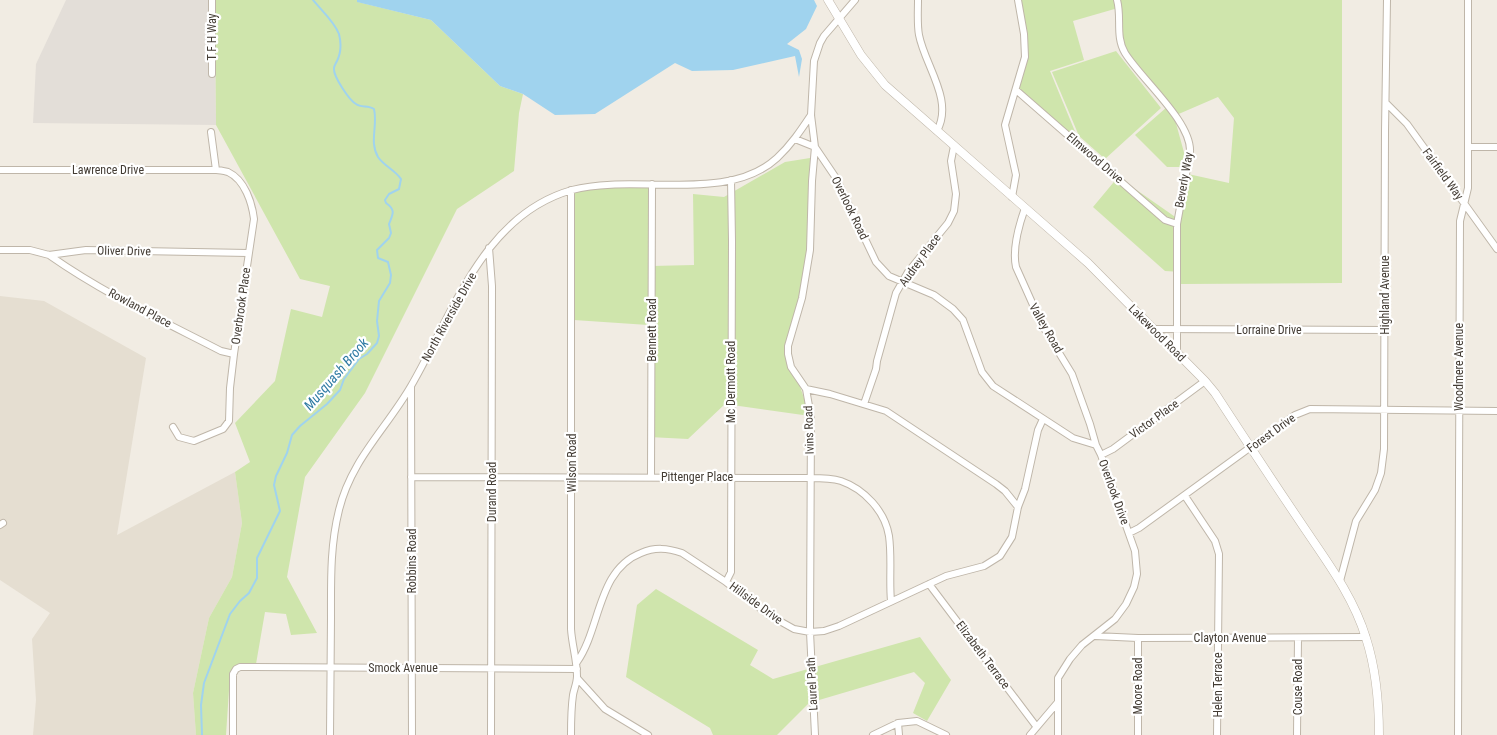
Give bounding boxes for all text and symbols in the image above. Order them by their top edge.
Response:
street label: T F H Way [205,13,219,61]
street label: Elmwood Drive [1064,130,1126,187]
street label: Fairfield Way [1420,145,1466,203]
street label: Beverly Way [1172,151,1196,209]
street label: Lawrence Drive [72,163,144,177]
street label: Overlook Road [829,174,871,242]
street label: Audrey Place [896,231,944,289]
street label: Oliver Drive [97,244,151,258]
street label: Highland Avenue [1378,255,1392,335]
street label: Overbrook Place [229,266,253,345]
street label: North Riverside Drive [419,270,479,364]
street label: Rowland Place [106,285,174,331]
street label: Bennett Road [645,298,659,362]
street label: Valley Road [1026,301,1066,355]
street label: Lakewood Road [1126,302,1189,365]
street label: Lorraine Drive [1236,323,1302,337]
street label: Woodmere Avenue [1452,323,1466,411]
water label: Musquash Brook [300,334,372,413]
street label: Mc Dermott Road [724,341,738,423]
street label: Victor Place [1127,396,1182,441]
street label: Ivins Road [801,405,817,455]
street label: Forest Drive [1244,410,1298,455]
street label: Wilson Road [565,434,579,492]
street label: Overlook Drive [1096,457,1132,527]
street label: Durand Road [485,462,499,522]
street label: Pittenger Place [661,470,733,484]
street label: Robbins Road [405,528,419,594]
street label: Hillside Drive [727,579,786,627]
street label: Elizabeth Terrace [953,618,1013,692]
street label: Clayton Avenue [1194,631,1267,645]
street label: Helen Terrace [1211,652,1225,718]
street label: Laurel Path [804,657,820,711]
street label: Moore Road [1131,657,1145,715]
street label: Couse Road [1291,659,1305,715]
street label: Smock Avenue [368,661,438,675]

